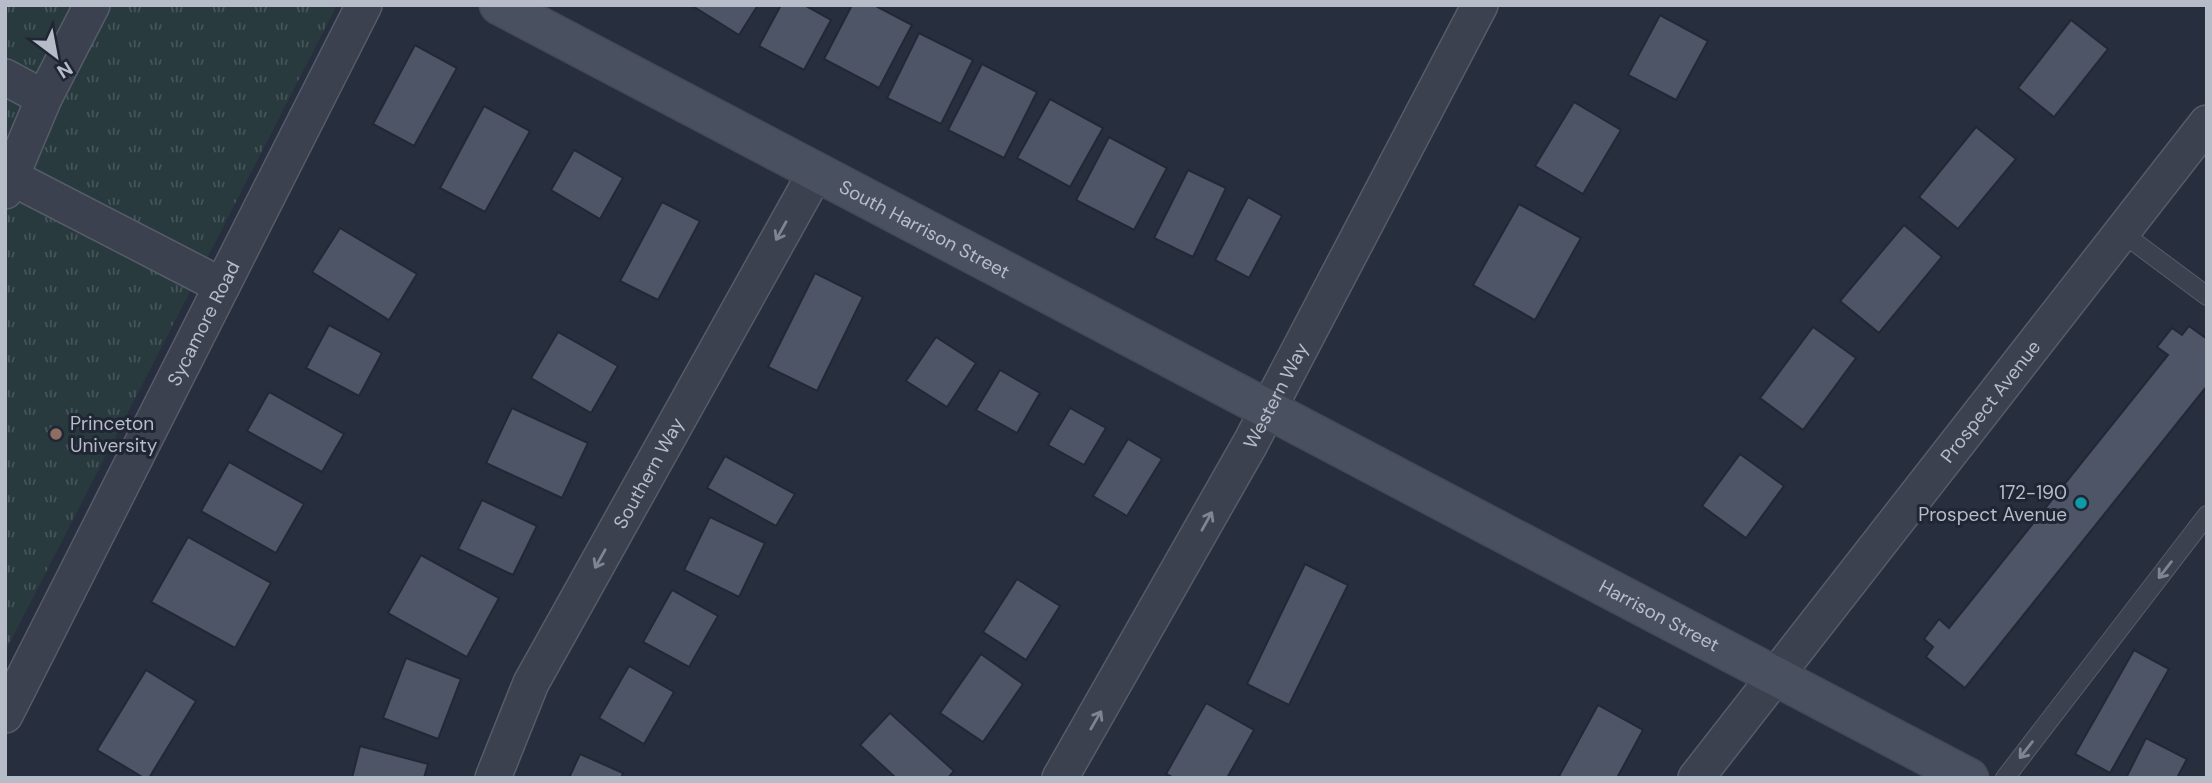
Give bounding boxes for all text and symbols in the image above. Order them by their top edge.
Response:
north arrow [21,21,91,91]
text: N [52,56,77,84]
street label: South Harrison Street [835,174,1014,284]
one-way arrow [774,220,787,241]
street label: Sycamore Road [161,256,245,390]
street label: Prospect Avenue [1934,335,2046,468]
street label: Western Way [1237,338,1314,453]
place label: Princeton University [70,411,158,458]
street label: Southern Way [607,412,689,533]
marker: Princeton University [48,426,64,442]
place label: 172-190 Prospect Avenue [1918,480,2067,527]
marker: 172-190 Prospect Avenue [2073,495,2089,511]
one-way arrow [1200,512,1214,532]
one-way arrow [593,548,606,569]
one-way arrow [2157,560,2172,579]
street label: Harrison Street [1595,573,1724,657]
one-way arrow [1089,710,1103,730]
one-way arrow [2018,741,2033,759]

